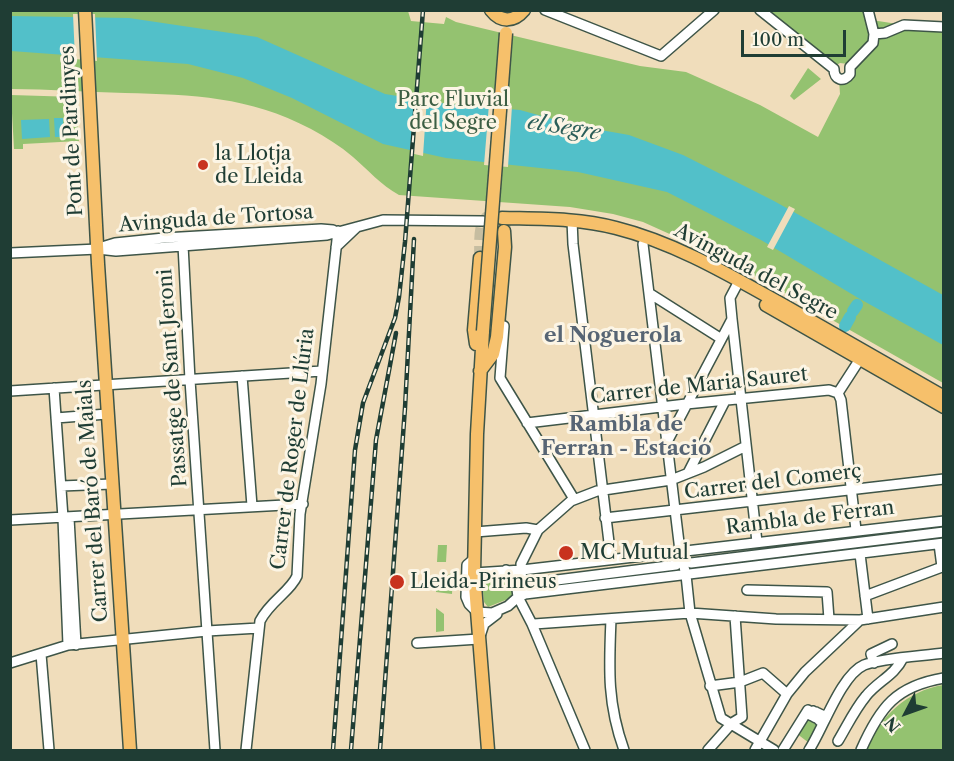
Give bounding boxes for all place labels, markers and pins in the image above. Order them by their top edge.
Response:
place label: la Llotja de Lleida [215,142,303,189]
marker: la Llotja de Lleida [196,158,210,172]
place label: MC Mutual [580,541,689,565]
marker: MC Mutual [557,544,575,562]
place label: Lleida-Pirineus [410,570,557,594]
marker: Lleida-Pirineus [388,573,406,591]

